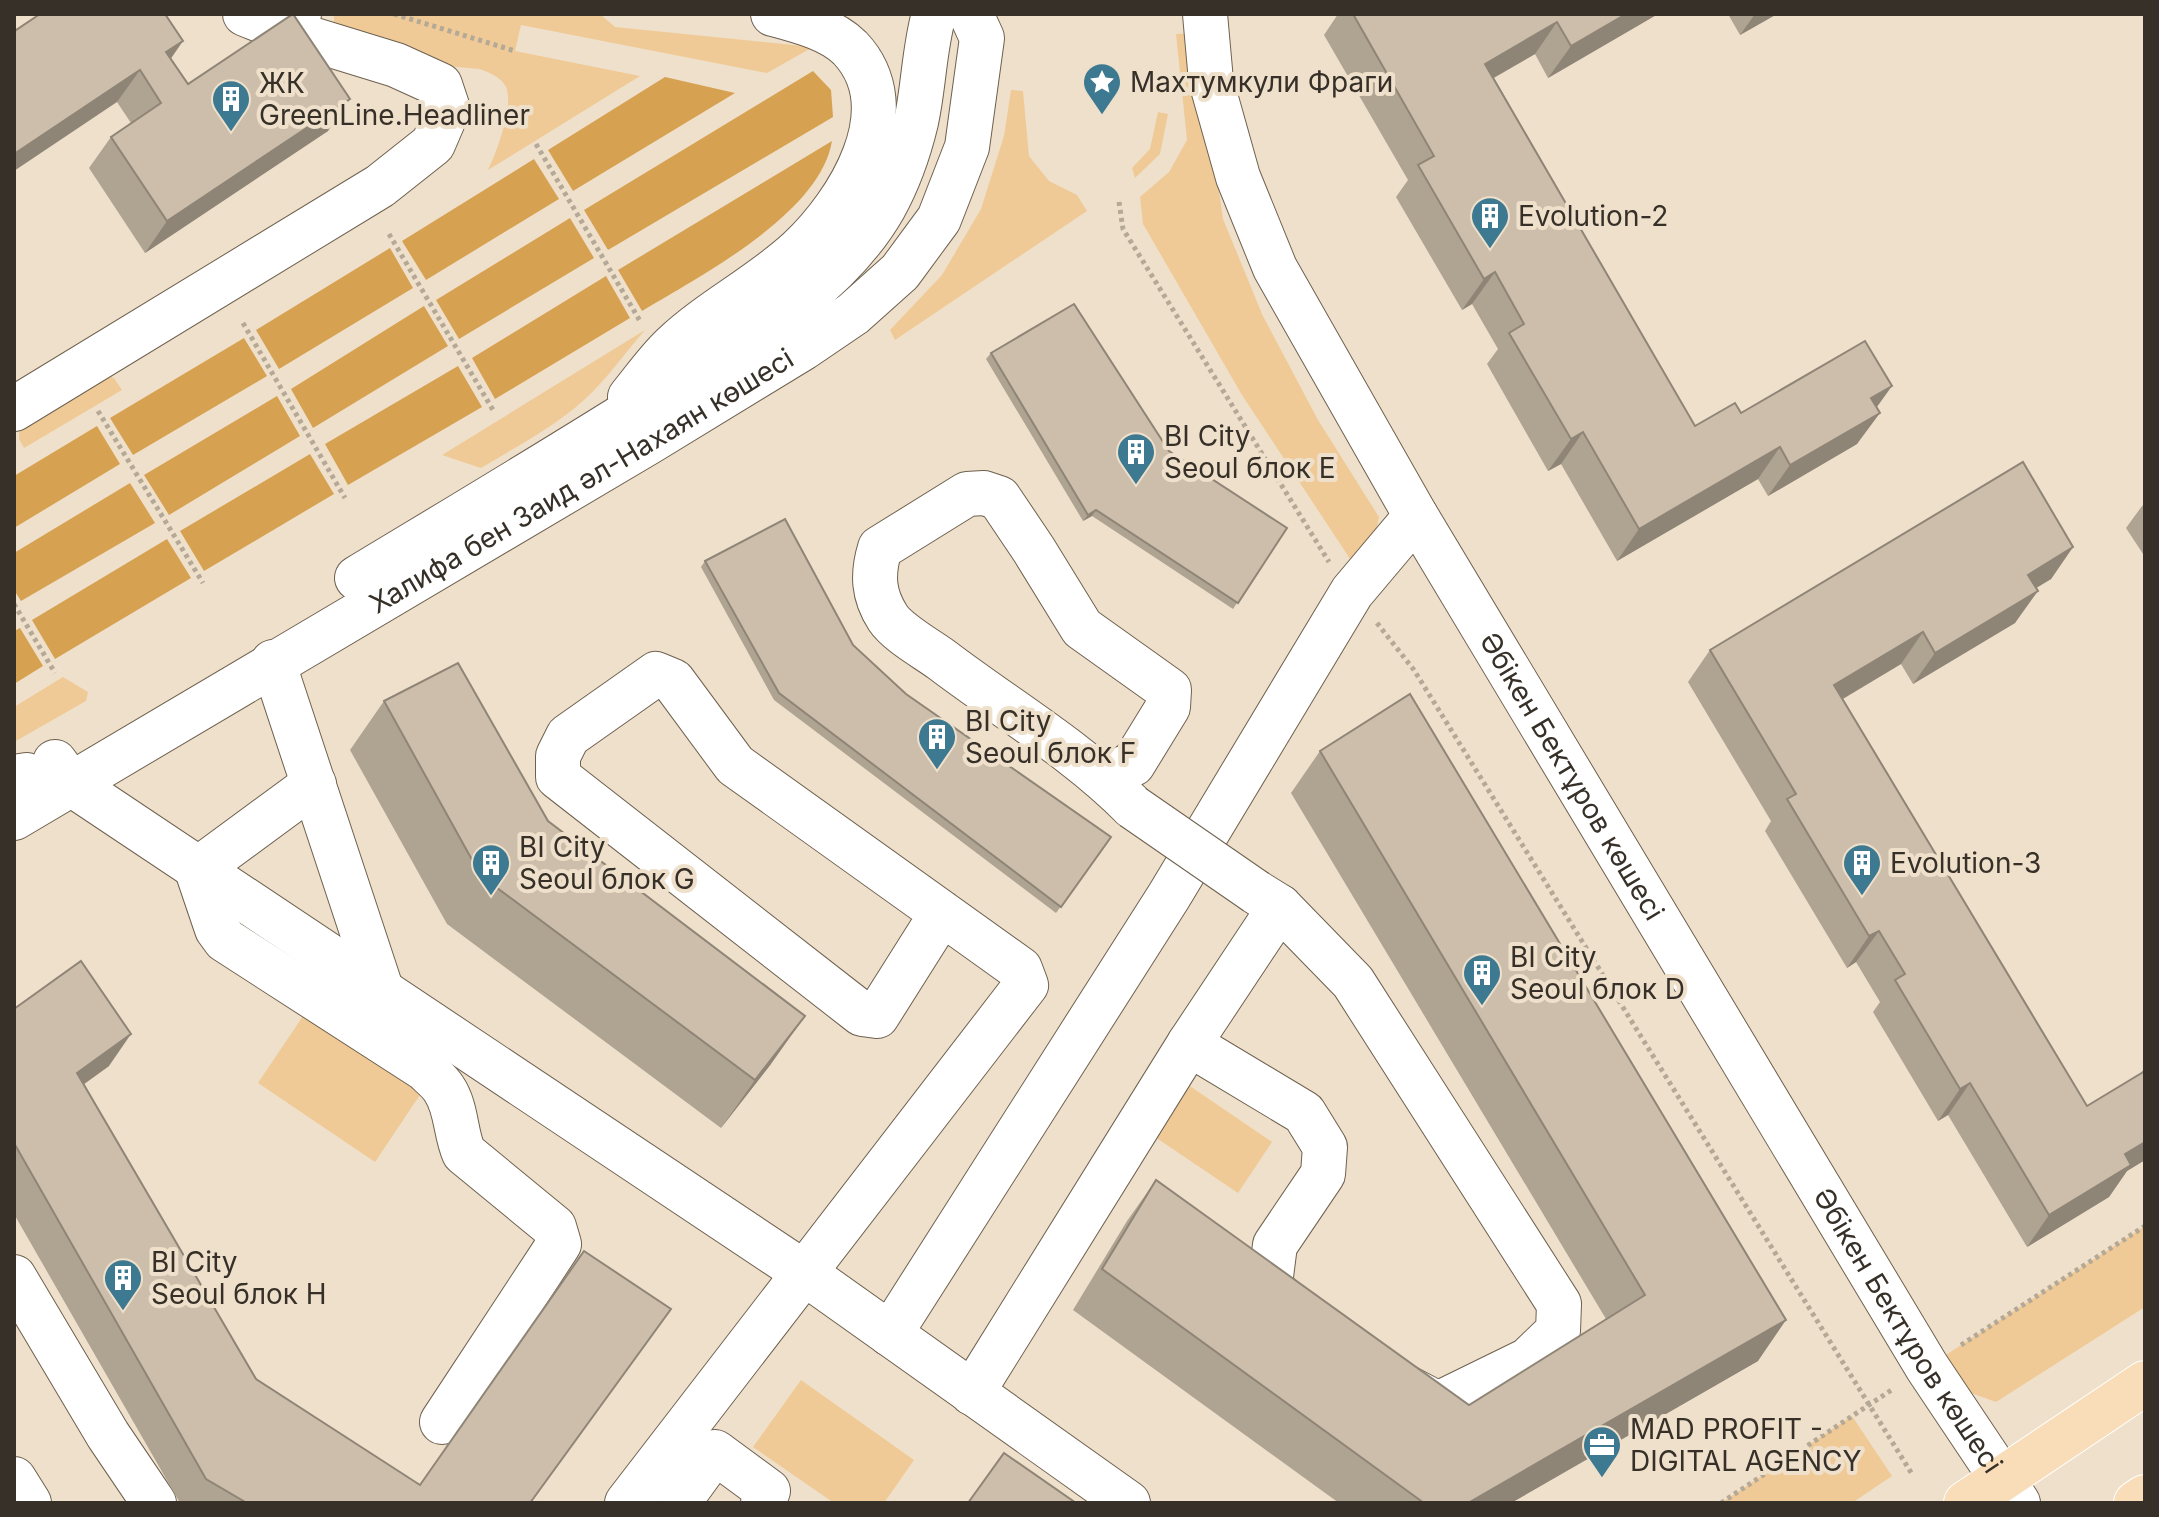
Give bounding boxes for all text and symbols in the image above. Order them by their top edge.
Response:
place icon: Махтумкули Фраги [1081,61,1123,116]
place label: Махтумкули Фраги [1130,65,1393,99]
place label: ЖК GreenLine.Headliner [259,66,530,132]
building icon: ЖК GreenLine.Headliner [210,78,252,133]
building icon: Evolution-2 [1469,195,1511,250]
place label: Evolution-2 [1518,199,1668,233]
street label: Халифа бен Заид әл-Нахаян көшесі [363,341,800,621]
place label: BI City Seoul блок E [1164,419,1336,485]
building icon: BI City Seoul блок E [1115,431,1157,486]
street label: Әбікен Бектұров көшесі [1473,626,1672,926]
place label: BI City Seoul блок F [965,704,1136,770]
building icon: BI City Seoul блок F [916,716,958,771]
place label: BI City Seoul блок G [519,830,695,896]
building icon: BI City Seoul блок G [470,842,512,897]
building icon: Evolution-3 [1841,842,1883,897]
place label: Evolution-3 [1890,846,2041,880]
place label: BI City Seoul блок D [1510,940,1685,1006]
building icon: BI City Seoul блок D [1461,952,1503,1007]
street label: Әбікен Бектұров көшесі [1806,1182,2010,1479]
place label: BI City Seoul блок H [151,1245,327,1311]
building icon: BI City Seoul блок H [102,1257,144,1312]
place label: MAD PROFIT - DIGITAL AGENCY [1630,1412,1862,1478]
office icon: MAD PROFIT - DIGITAL AGENCY [1581,1424,1623,1479]

